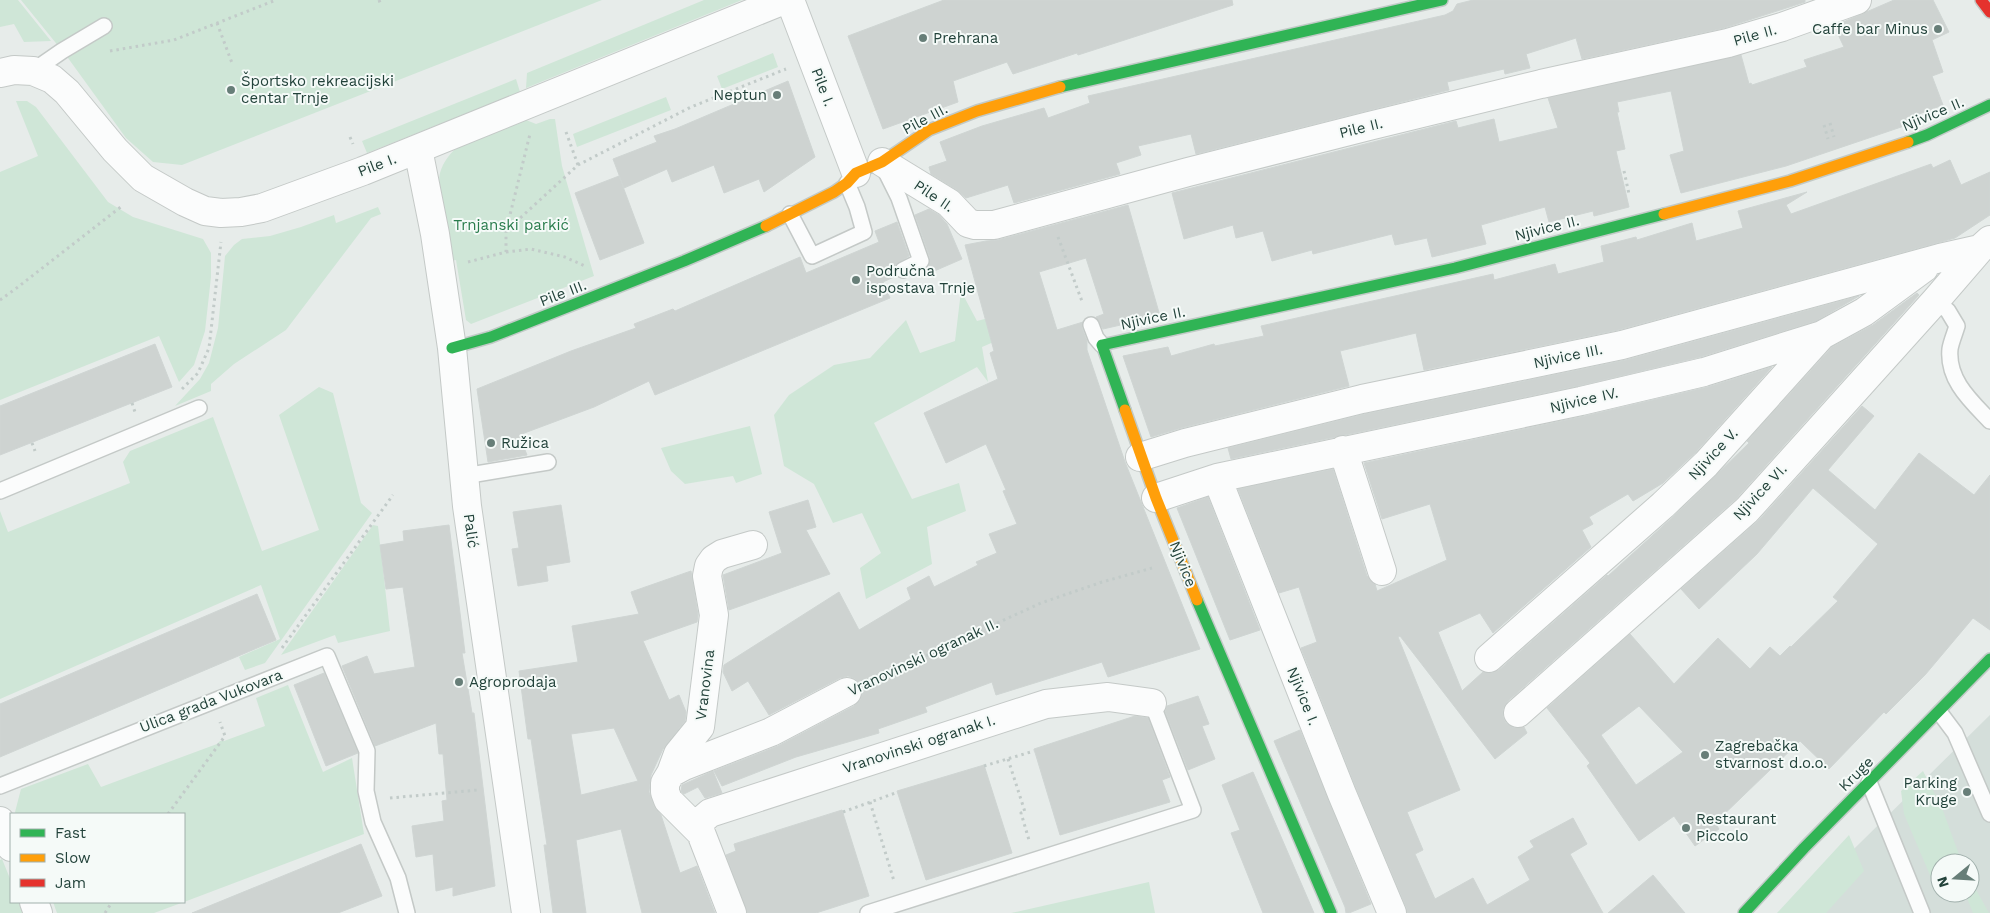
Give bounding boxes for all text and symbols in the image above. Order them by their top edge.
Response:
street label: Pile II. [1731,20,1779,50]
place label: Caffe bar Minus [1812,20,1928,38]
marker: Caffe bar Minus [1932,23,1944,35]
place label: Prehrana [933,29,999,47]
marker: Prehrana [917,32,929,44]
street label: Pile I. [807,65,839,109]
place label: Športsko rekreacijski centar Trnje [241,71,394,107]
marker: Športsko rekreacijski centar Trnje [225,84,237,96]
place label: Neptun [713,86,767,104]
marker: Neptun [771,89,783,101]
street label: Njivice II. [1899,93,1967,135]
street label: Pile III. [899,100,951,138]
street label: Pile II. [1337,114,1385,142]
street label: Pile I. [355,149,399,181]
street label: Pile II. [911,176,957,216]
street label: Njivice II. [1513,211,1581,245]
park label: Trnjanski parkić [453,216,569,234]
place label: Područna ispostava Trnje [866,262,975,297]
marker: Područna ispostava Trnje [850,274,862,286]
street label: Pile III. [537,276,589,310]
street label: Njivice II. [1119,302,1187,334]
street label: Njivice III. [1532,340,1604,372]
street label: Njivice IV. [1548,383,1620,417]
street label: Njivice V. [1684,424,1742,484]
place label: Ružica [501,434,549,452]
marker: Ružica [485,437,497,449]
street label: Njivice VI. [1729,460,1791,524]
street label: Palić [460,513,482,549]
street label: Njivice [1166,538,1200,590]
street label: Vranovinski ogranak II. [845,614,1001,700]
street label: Vranovina [692,648,718,722]
street label: Njivice I. [1283,664,1323,728]
street label: Ulica grada Vukovara [137,665,285,737]
place label: Agroprodaja [469,673,557,691]
marker: Agroprodaja [453,676,465,688]
street label: Vranovinski ogranak I. [840,711,998,777]
place label: Zagrebačka stvarnost d.o.o. [1715,737,1827,772]
marker: Zagrebačka stvarnost d.o.o. [1699,749,1711,761]
street label: Kruge [1835,753,1877,795]
place label: Parking Kruge [1903,774,1957,809]
marker: Parking Kruge [1961,786,1973,798]
place label: Restaurant Piccolo [1696,810,1777,845]
legend [10,813,185,903]
marker: Restaurant Piccolo [1680,822,1692,834]
text: Fast [55,824,87,842]
text: Slow [55,849,91,867]
north arrow [1930,853,1980,903]
text: Jam [55,874,86,892]
text: N [1933,875,1952,889]

